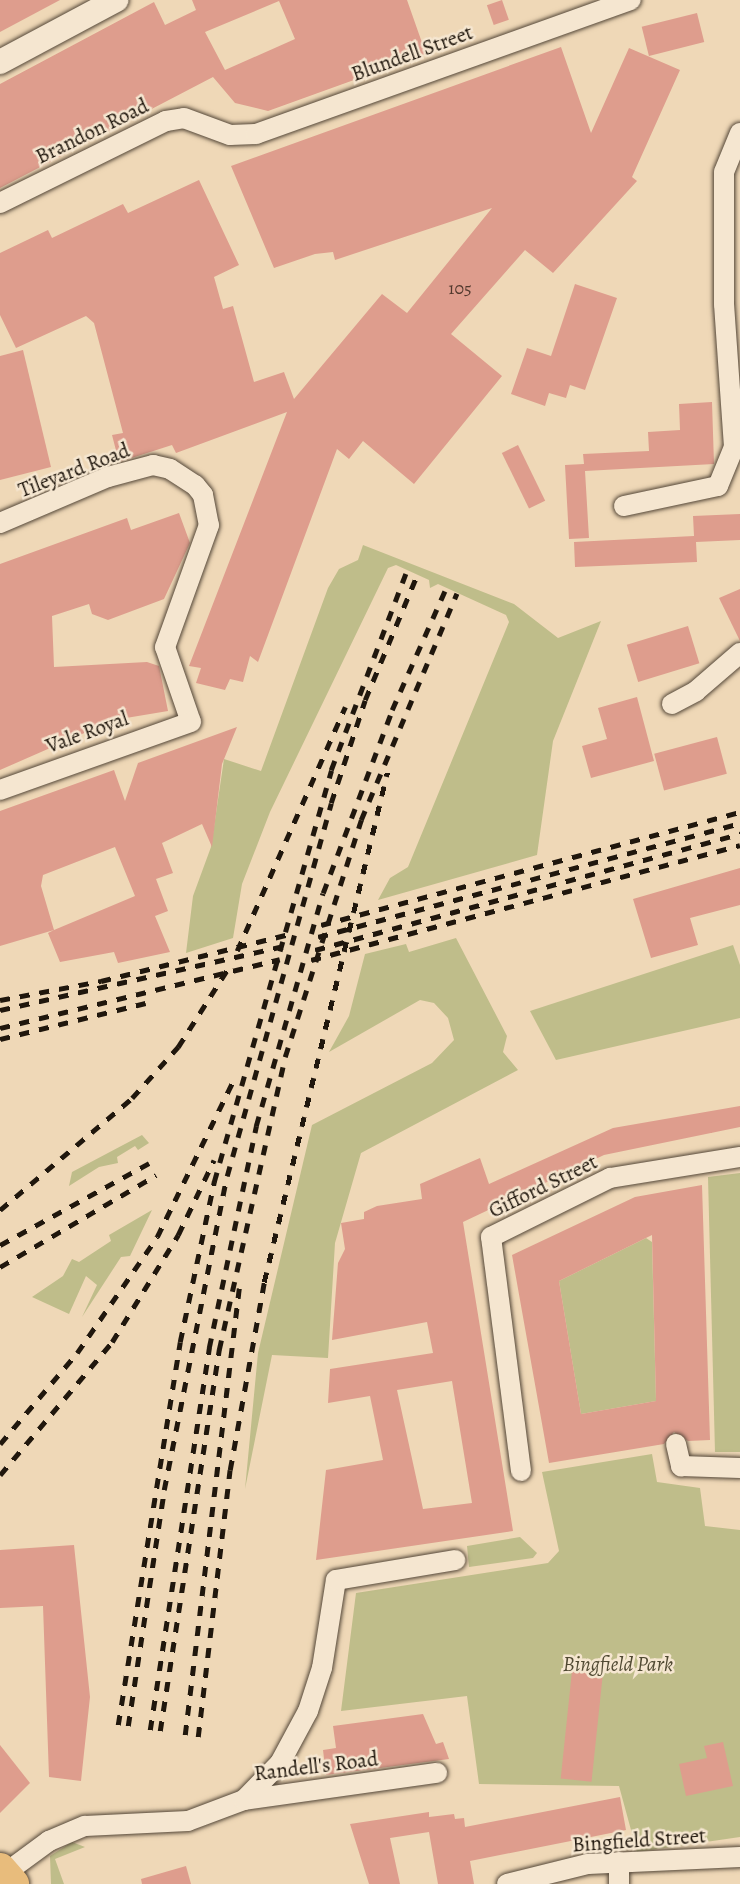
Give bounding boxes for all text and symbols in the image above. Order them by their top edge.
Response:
street label: Blundell Street [348,19,476,87]
street label: Brandon Road [31,93,153,169]
house number: 105 [448,277,472,299]
street label: Tileyard Road [15,437,133,503]
street label: Vale Royal [42,705,132,759]
street label: Gifford Street [485,1149,601,1223]
park label: Bingfield Park [563,1651,673,1677]
street label: Randell's Road [253,1746,379,1786]
street label: Bingfield Street [571,1823,707,1857]

